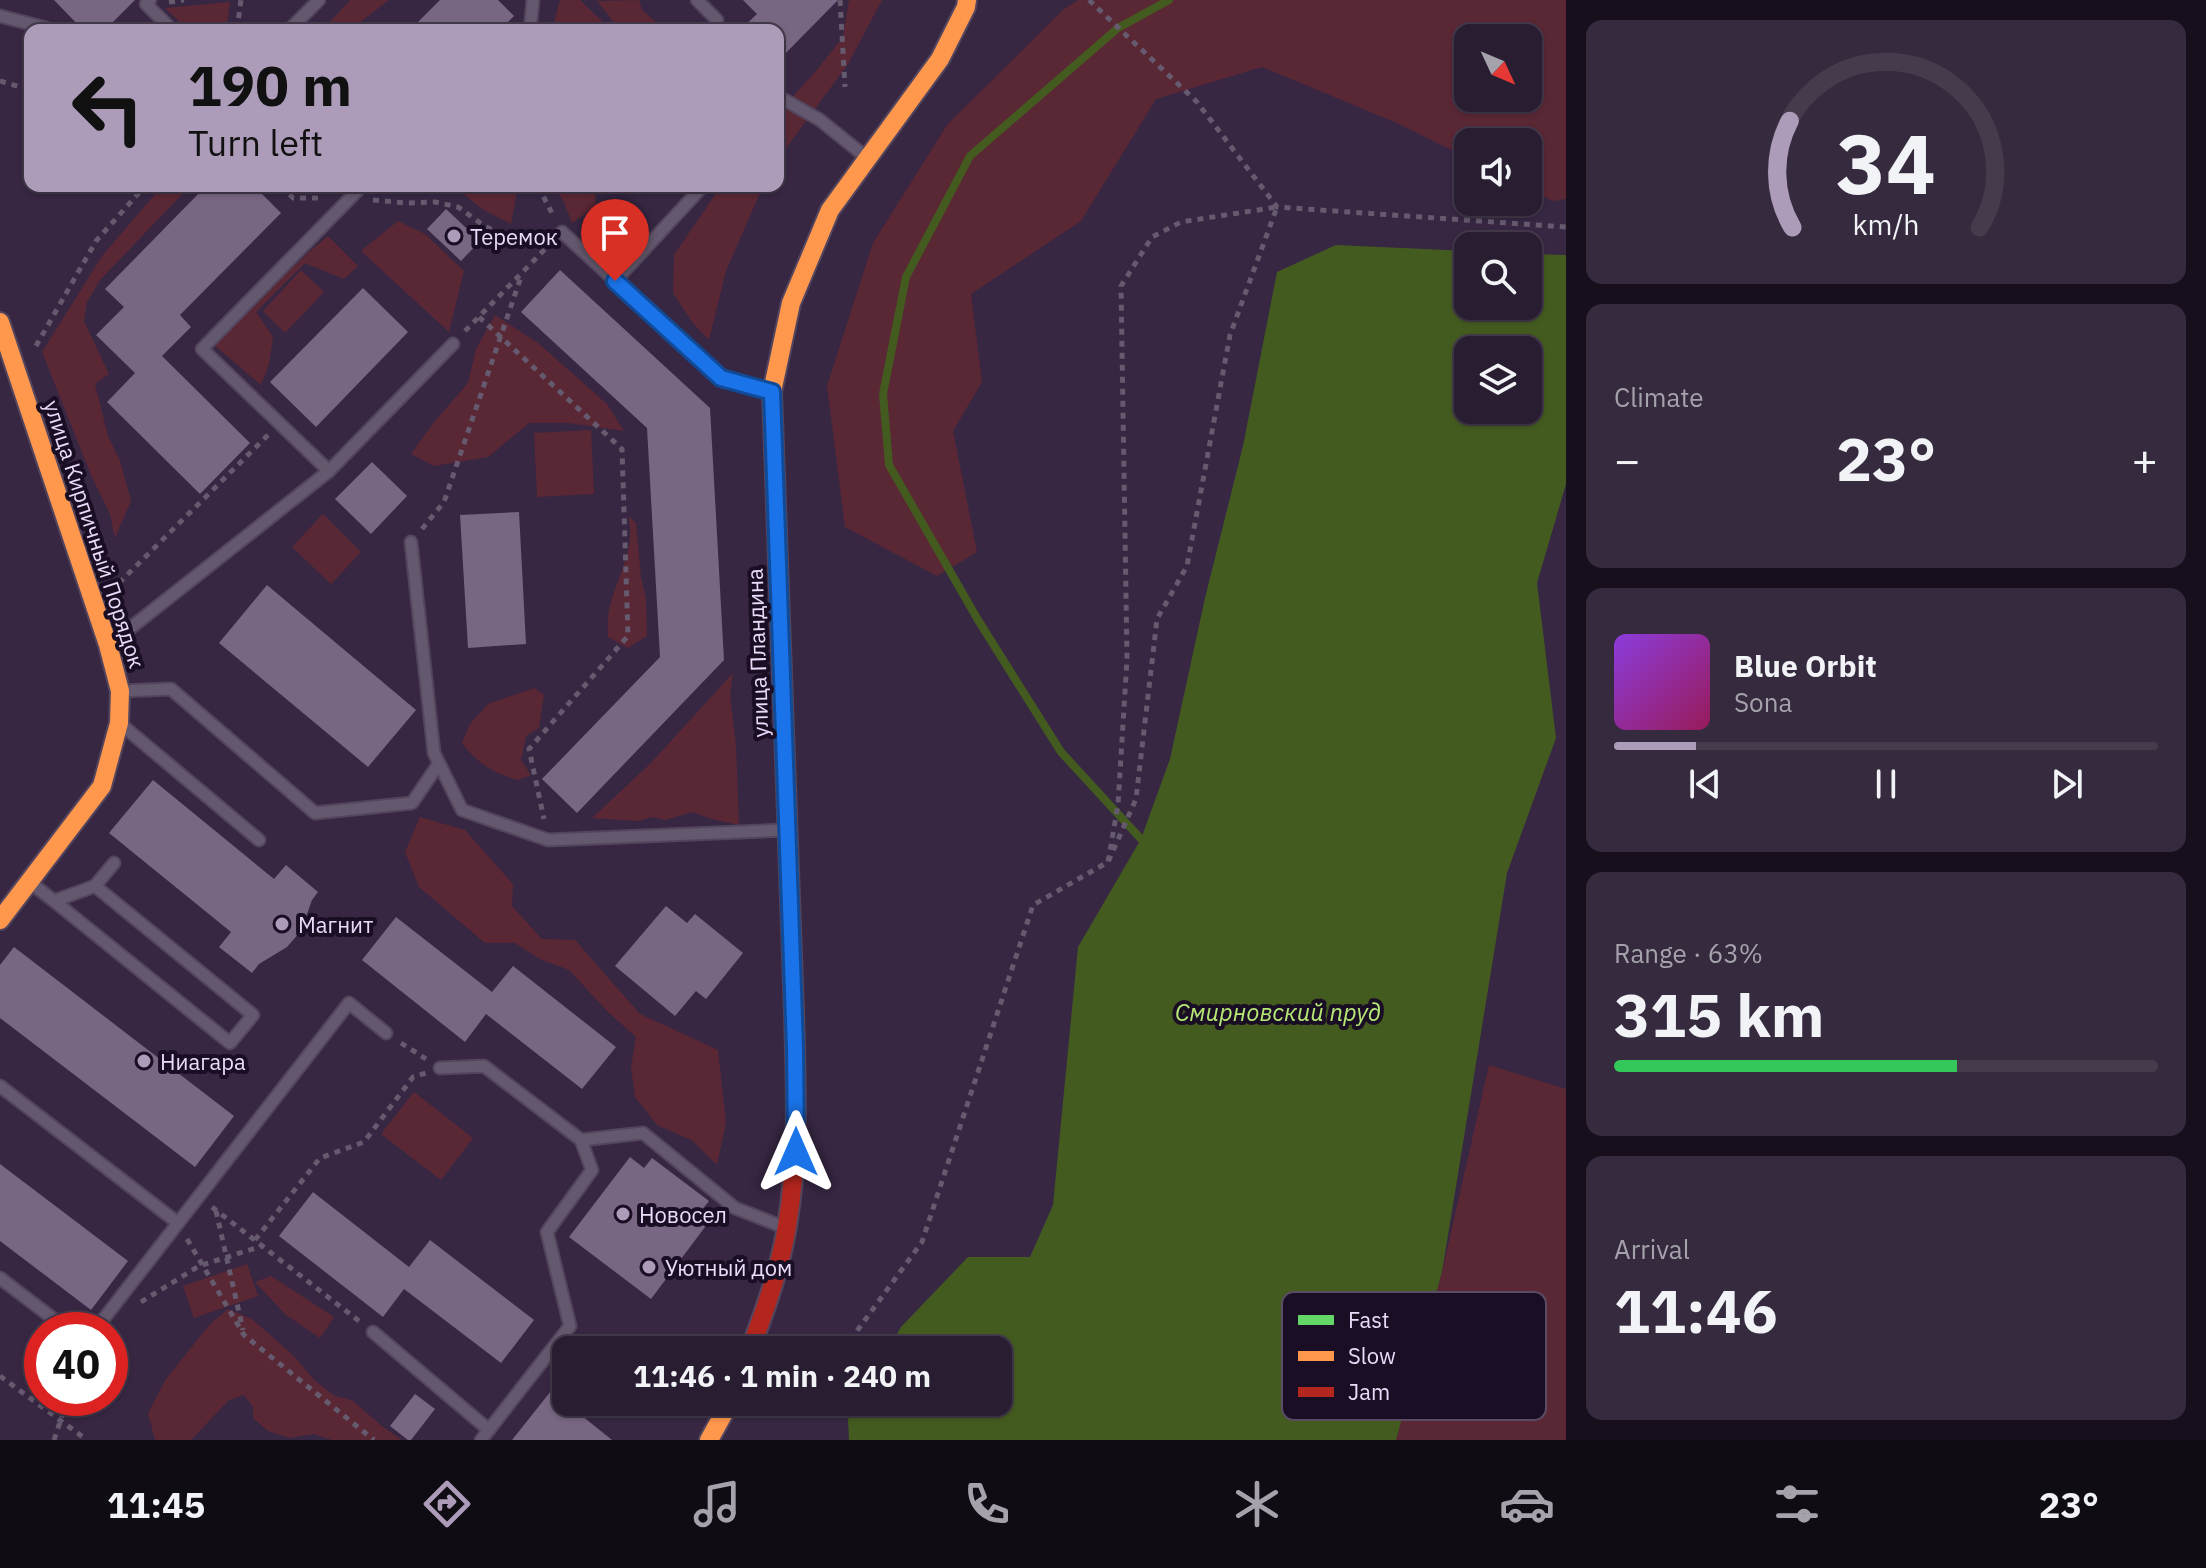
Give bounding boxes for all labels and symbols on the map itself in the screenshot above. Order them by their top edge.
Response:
north arrow [1454,24,1542,112]
pin [581,199,649,281]
place label: Теремок [470,222,558,251]
marker: Теремок [445,227,463,245]
street label: улица Кирпичный Порядок [38,396,152,672]
street label: улица Пландина [740,568,774,738]
place label: Магнит [298,910,373,939]
marker: Магнит [273,915,291,933]
water label: Смирновский пруд [1175,996,1381,1028]
place label: Ниагара [160,1047,246,1076]
marker: Ниагара [135,1052,153,1070]
position arrow [754,1110,838,1194]
place label: Новосел [639,1200,727,1229]
marker: Новосел [614,1205,632,1223]
place label: Уютный дом [665,1253,792,1282]
marker: Уютный дом [640,1258,658,1276]
legend [1282,1292,1546,1420]
text: Fast [1348,1305,1389,1334]
speed limit sign: 40 [24,1312,128,1416]
text: Slow [1348,1341,1396,1370]
text: Jam [1348,1377,1390,1406]

